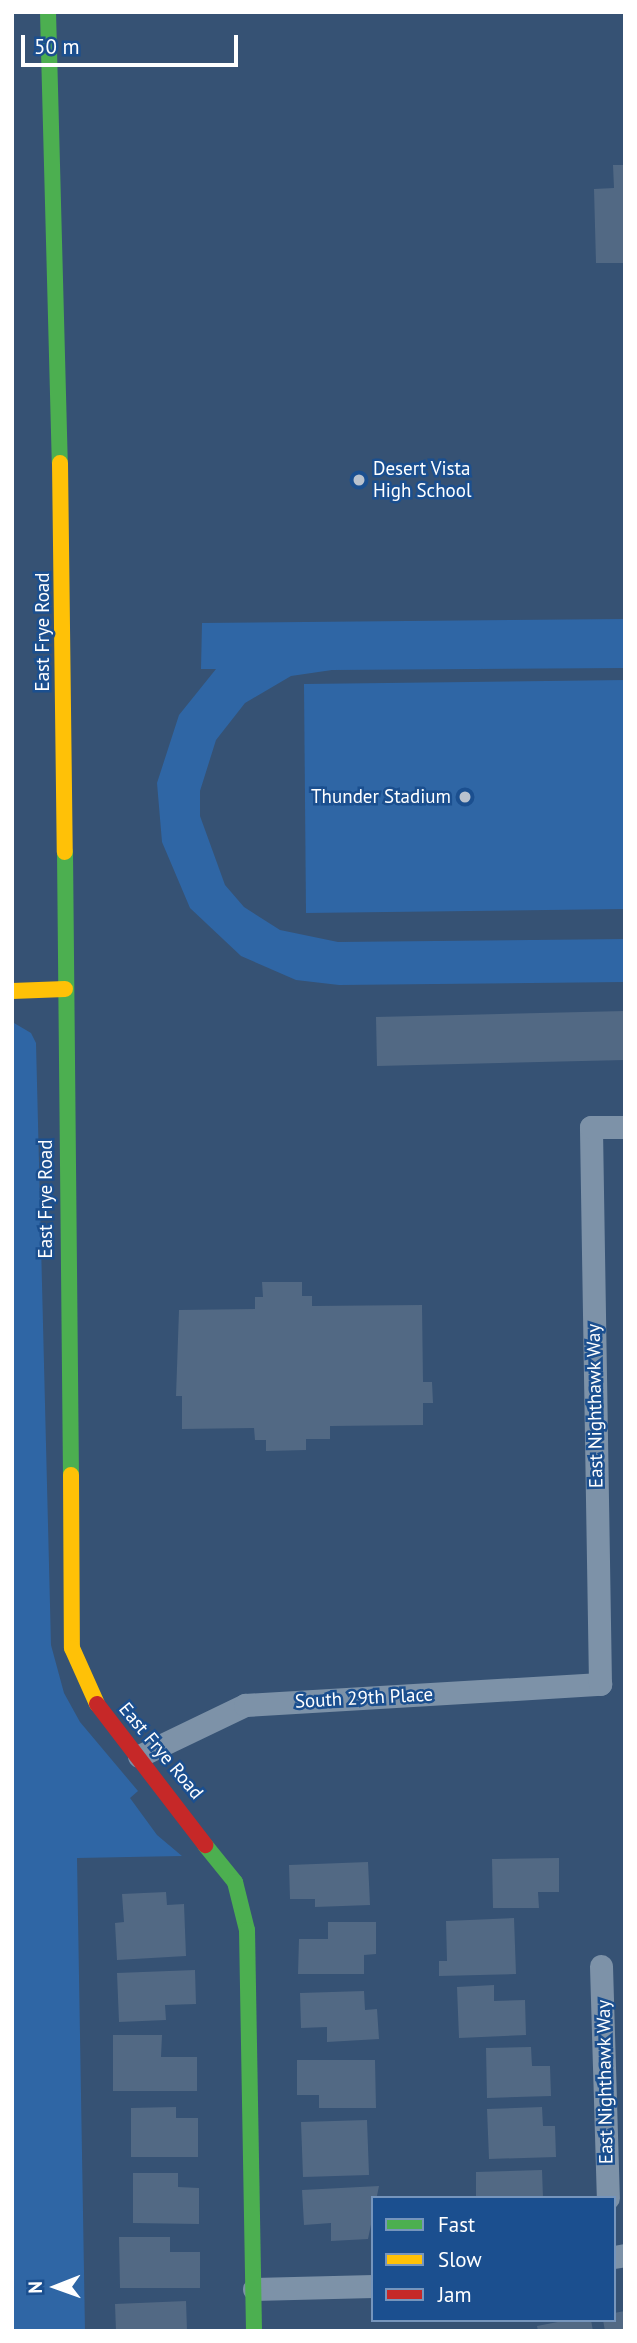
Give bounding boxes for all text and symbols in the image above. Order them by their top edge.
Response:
scale bar [24,21,242,65]
text: 50 m [34,33,80,60]
place label: Desert Vista High School [373,458,471,502]
marker: Desert Vista High School [351,472,367,488]
street label: East Frye Road [32,573,54,691]
place label: Thunder Stadium [311,786,451,808]
marker: Thunder Stadium [457,789,473,805]
street label: East Frye Road [35,1140,57,1258]
street label: East Nighthawk Way [582,1323,608,1489]
street label: South 29th Place [294,1683,434,1713]
street label: East Frye Road [114,1698,208,1804]
street label: East Nighthawk Way [592,1999,618,2165]
legend [371,2196,616,2322]
text: Fast [438,2211,475,2238]
text: Slow [438,2246,482,2273]
north arrow [21,2252,91,2322]
text: N [23,2281,47,2294]
text: Jam [438,2281,472,2308]

